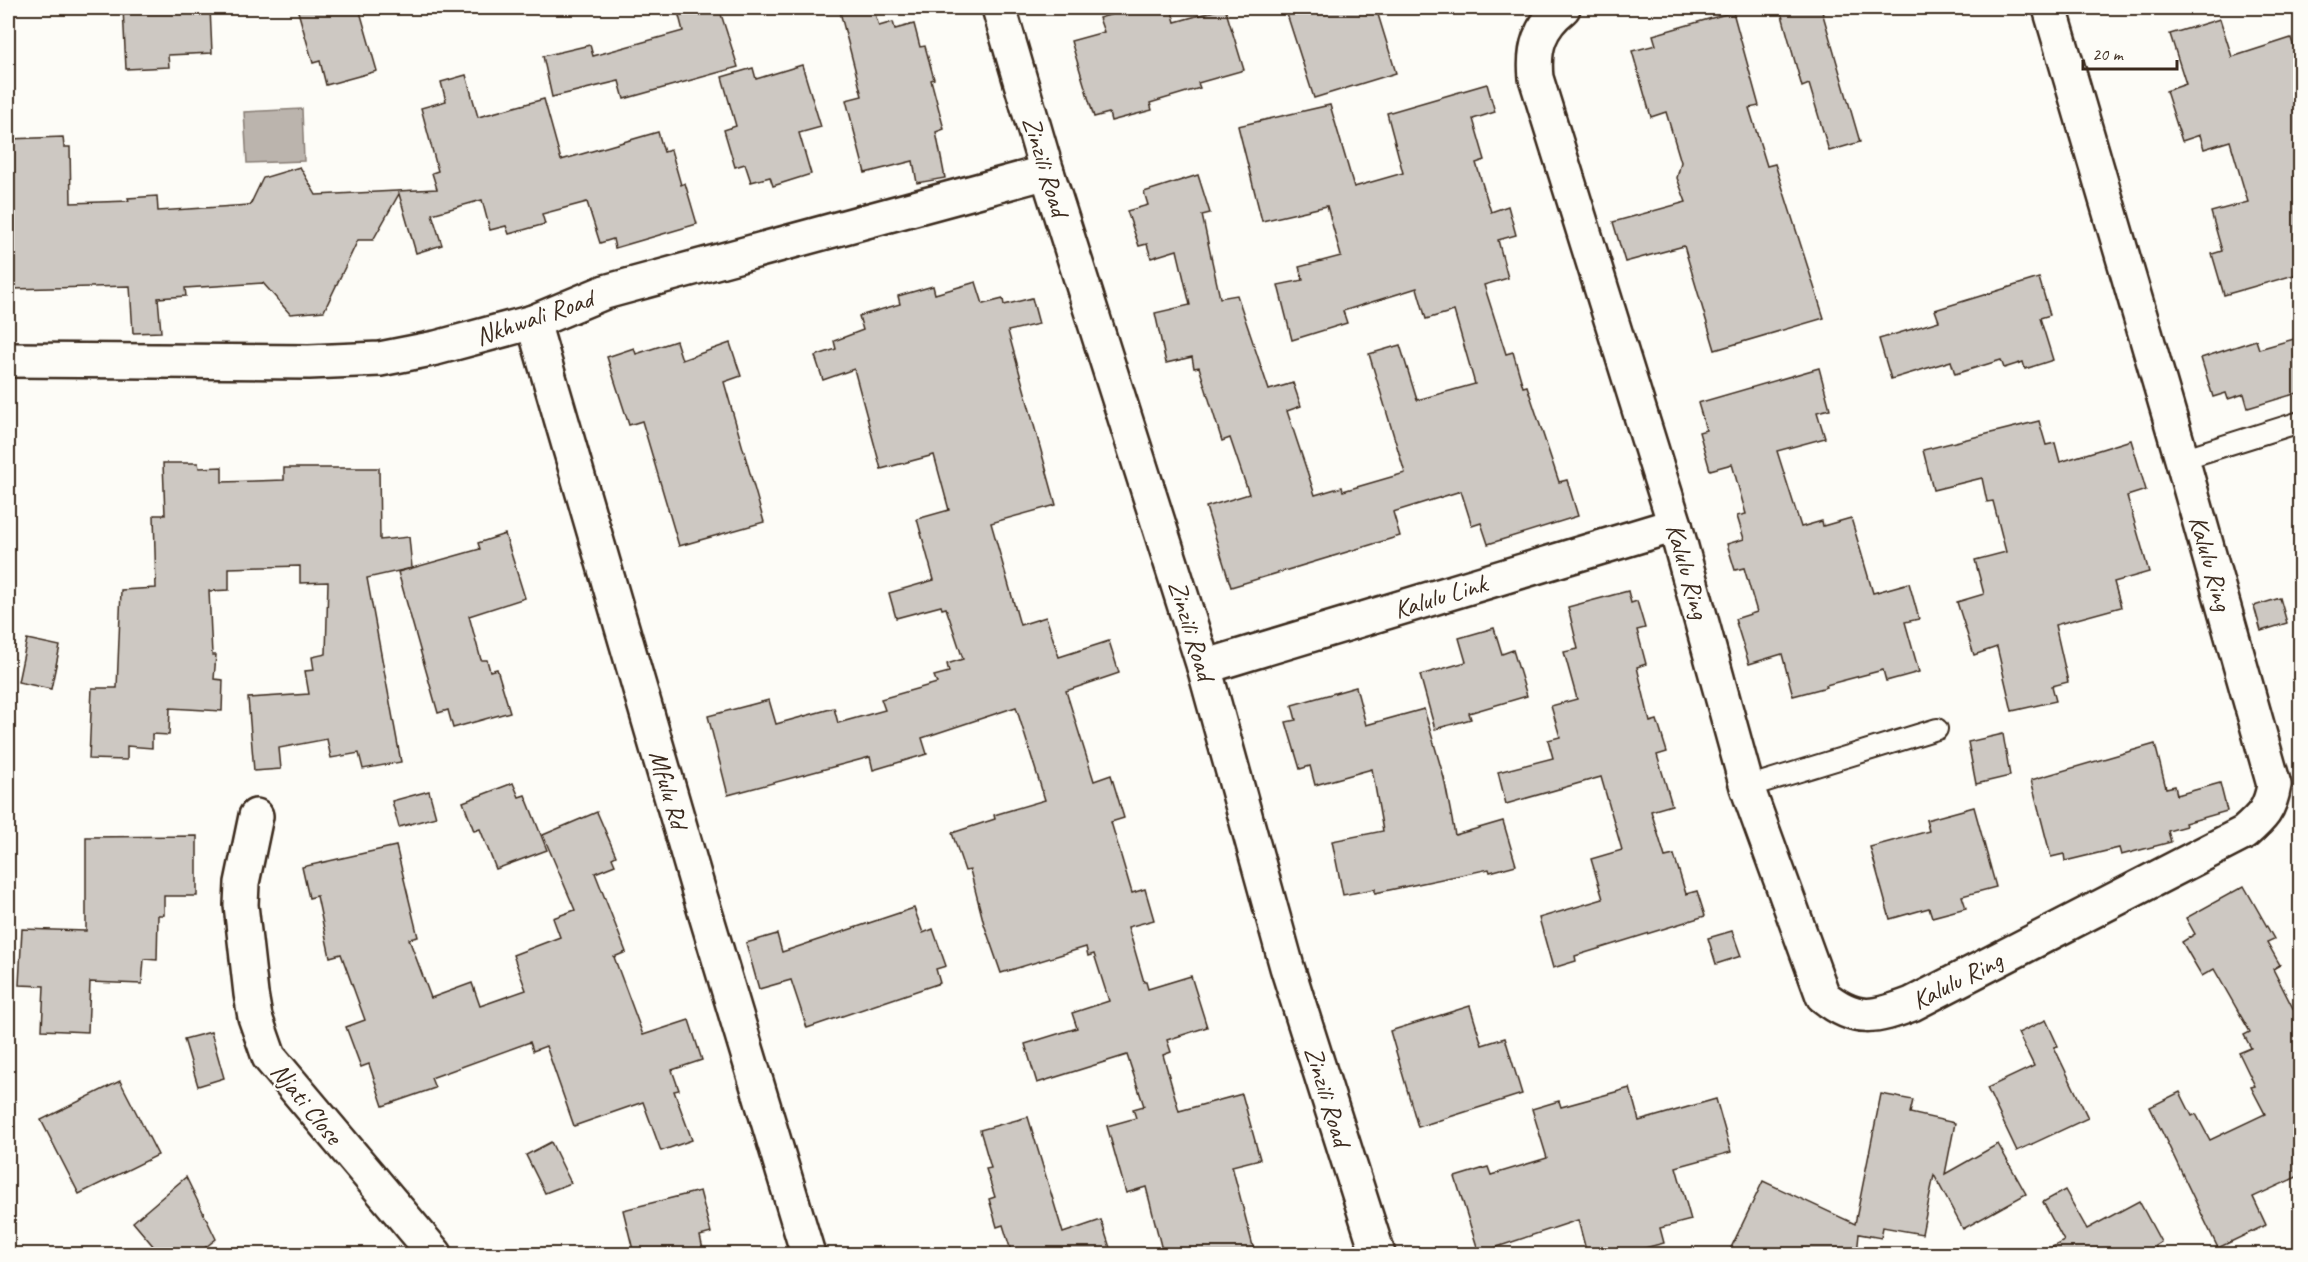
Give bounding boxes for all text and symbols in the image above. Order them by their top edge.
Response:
scale bar [2083,33,2178,71]
text: 20 m [2092,43,2125,65]
street label: Zinzili Road [1015,112,1077,223]
street label: Nkhwali Road [471,281,601,353]
street label: Kalulu Ring [2181,512,2240,616]
street label: Kalulu Ring [1658,520,1717,624]
street label: Kalulu Link [1390,566,1493,626]
street label: Zinzili Road [1161,576,1223,687]
street label: Mfulu Rd [642,746,696,836]
street label: Kalulu Ring [1906,943,2010,1017]
street label: Zinzili Road [1297,1042,1359,1153]
street label: Njati Close [264,1056,351,1153]

